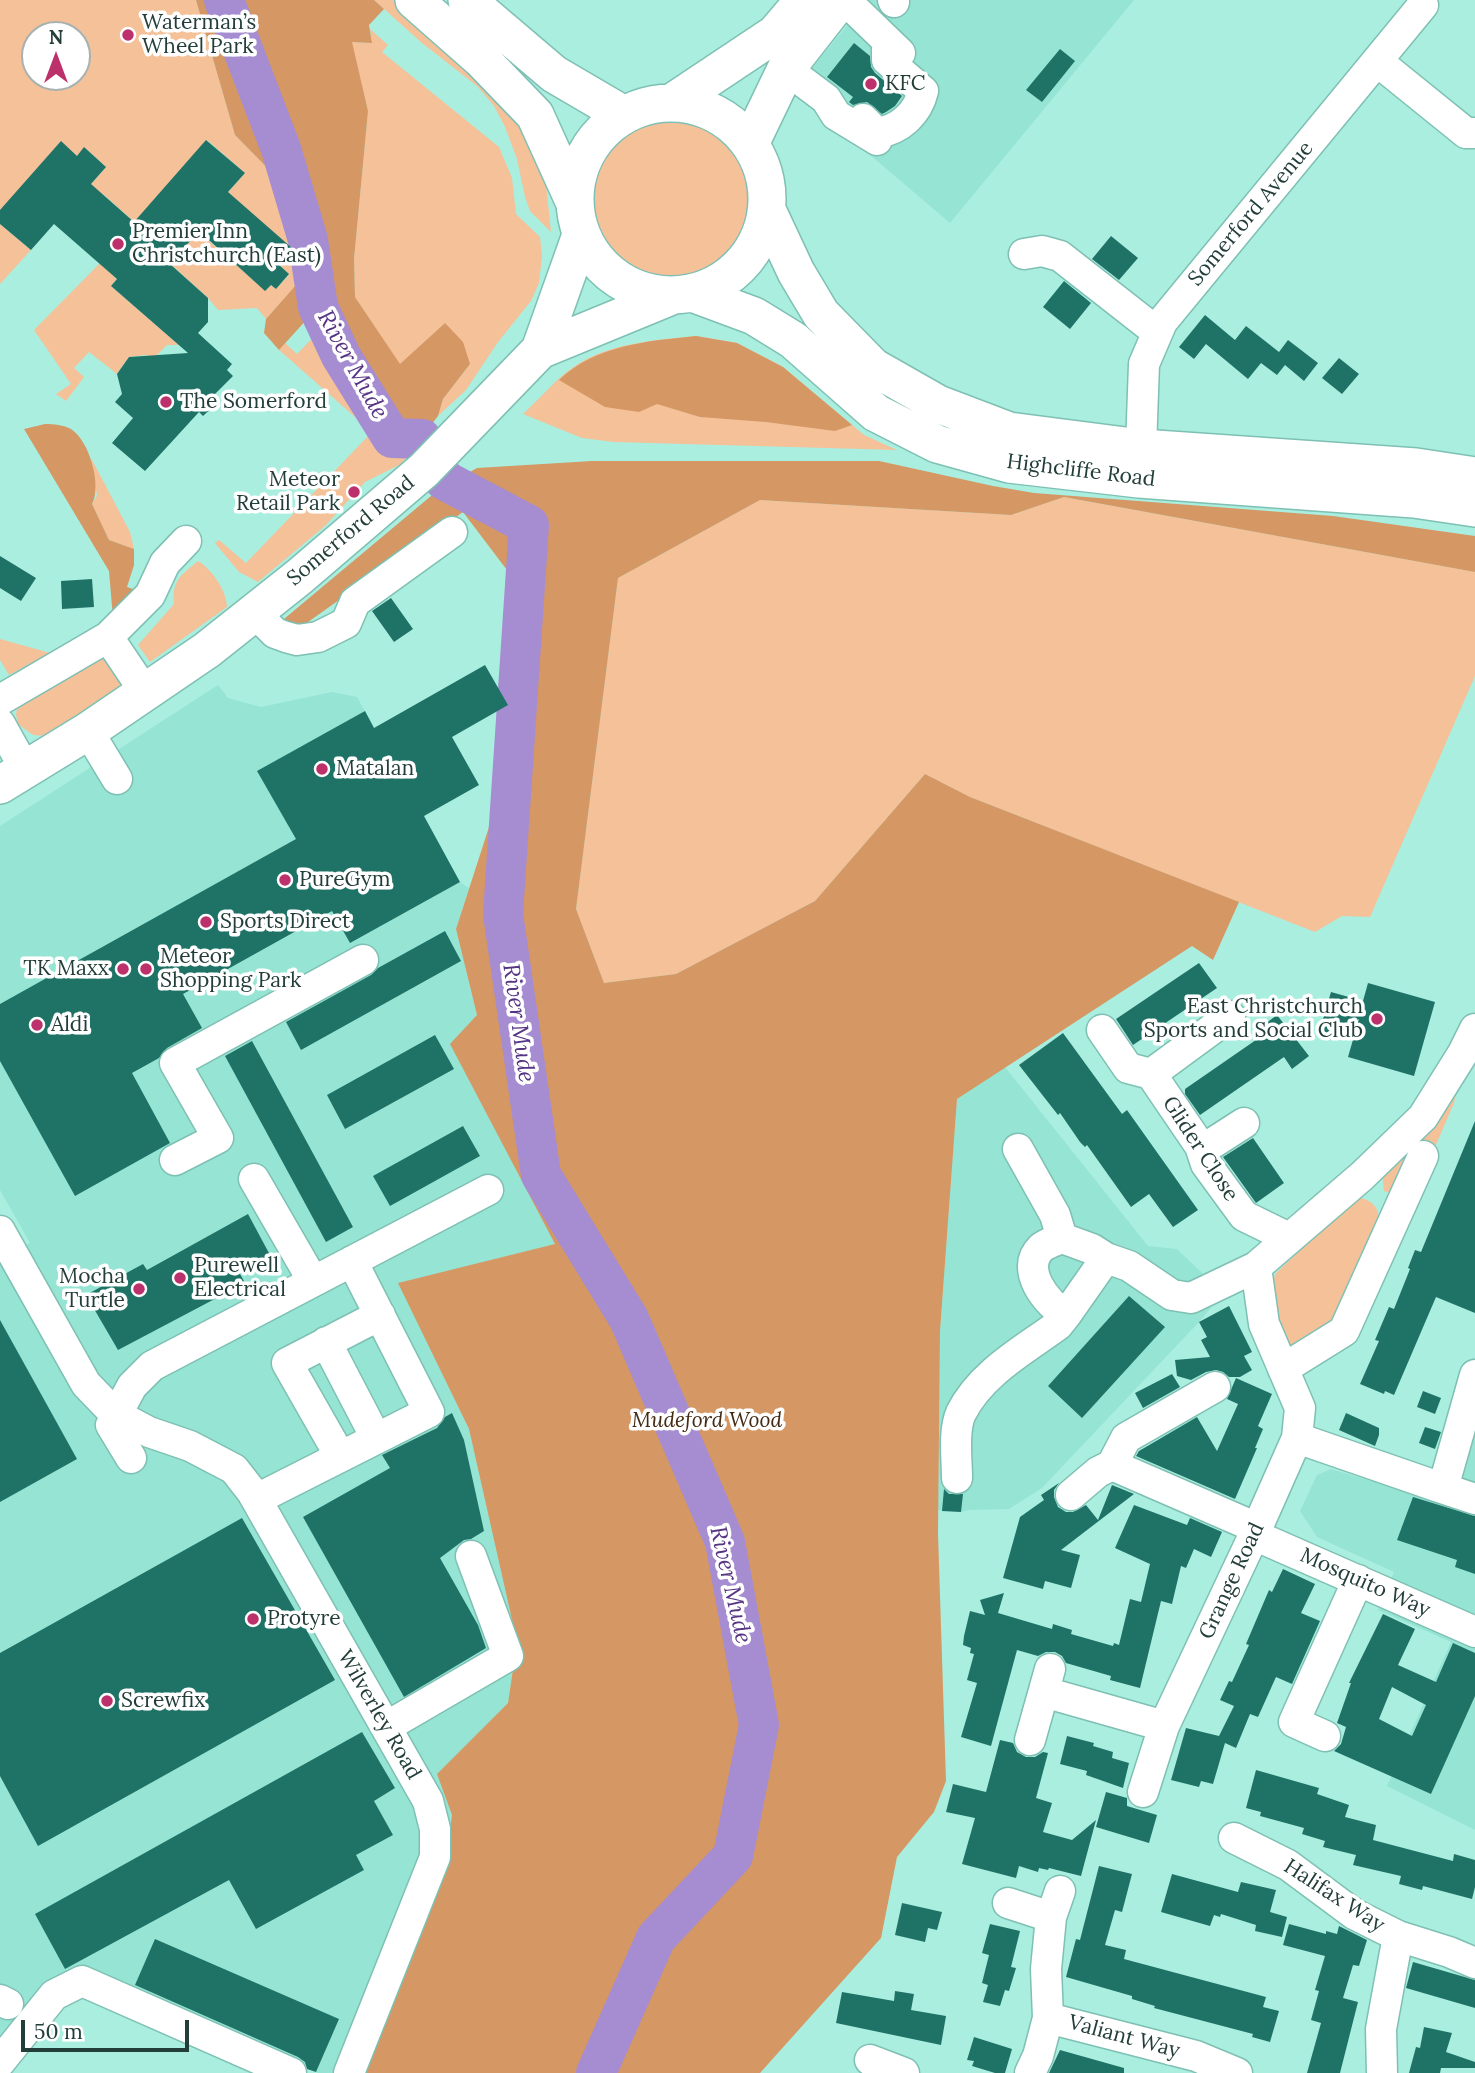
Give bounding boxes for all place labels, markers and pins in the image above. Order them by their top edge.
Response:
place label: Waterman’s Wheel Park [142,10,256,60]
marker: Waterman’s Wheel Park [120,27,136,43]
place label: KFC [885,71,925,97]
marker: KFC [863,76,879,92]
place label: Premier Inn Christchurch (East) [132,219,321,269]
marker: Premier Inn Christchurch (East) [110,236,126,252]
place label: The Somerford [180,389,327,415]
marker: The Somerford [158,394,174,410]
place label: Meteor Retail Park [236,467,340,517]
marker: Meteor Retail Park [346,484,362,500]
place label: Matalan [336,756,414,782]
marker: Matalan [314,761,330,777]
place label: PureGym [299,867,390,893]
marker: PureGym [277,872,293,888]
place label: Sports Direct [220,909,350,935]
marker: Sports Direct [198,914,214,930]
place label: Meteor Shopping Park [160,944,301,994]
place label: TK Maxx [23,956,109,982]
marker: TK Maxx [115,961,131,977]
marker: Meteor Shopping Park [138,961,154,977]
place label: East Christchurch Sports and Social Club [1144,994,1363,1044]
marker: East Christchurch Sports and Social Club [1369,1011,1385,1027]
place label: Aldi [51,1012,88,1038]
marker: Aldi [29,1017,45,1033]
place label: Purewell Electrical [194,1253,286,1303]
place label: Mocha Turtle [59,1264,125,1314]
marker: Purewell Electrical [172,1270,188,1286]
marker: Mocha Turtle [131,1281,147,1297]
place label: Protyre [267,1606,341,1632]
marker: Protyre [245,1611,261,1627]
place label: Screwfix [121,1688,205,1714]
marker: Screwfix [99,1693,115,1709]

